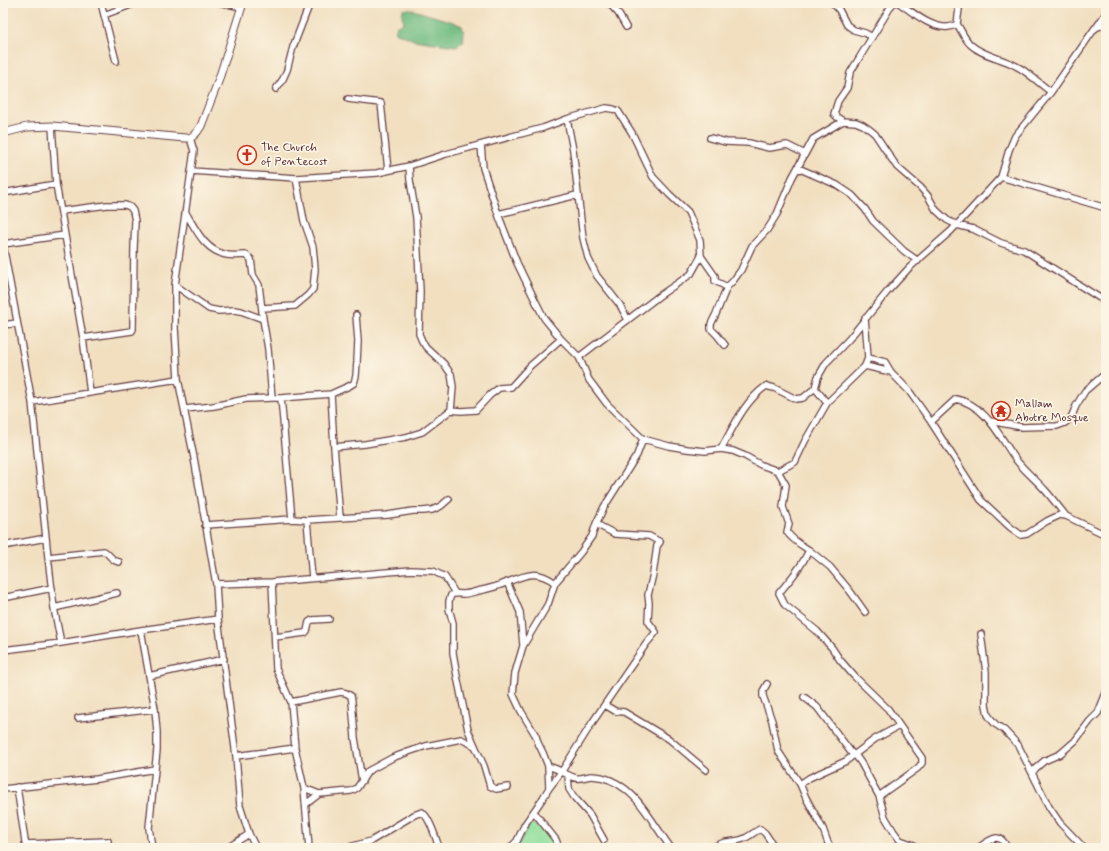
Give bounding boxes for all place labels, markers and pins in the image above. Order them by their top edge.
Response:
place label: The Church of Pentecost [261,140,328,170]
church icon: The Church of Pentecost [236,144,258,166]
place label: Mallam Abotre Mosque [1015,396,1089,426]
temple icon: Mallam Abotre Mosque [990,400,1012,422]

